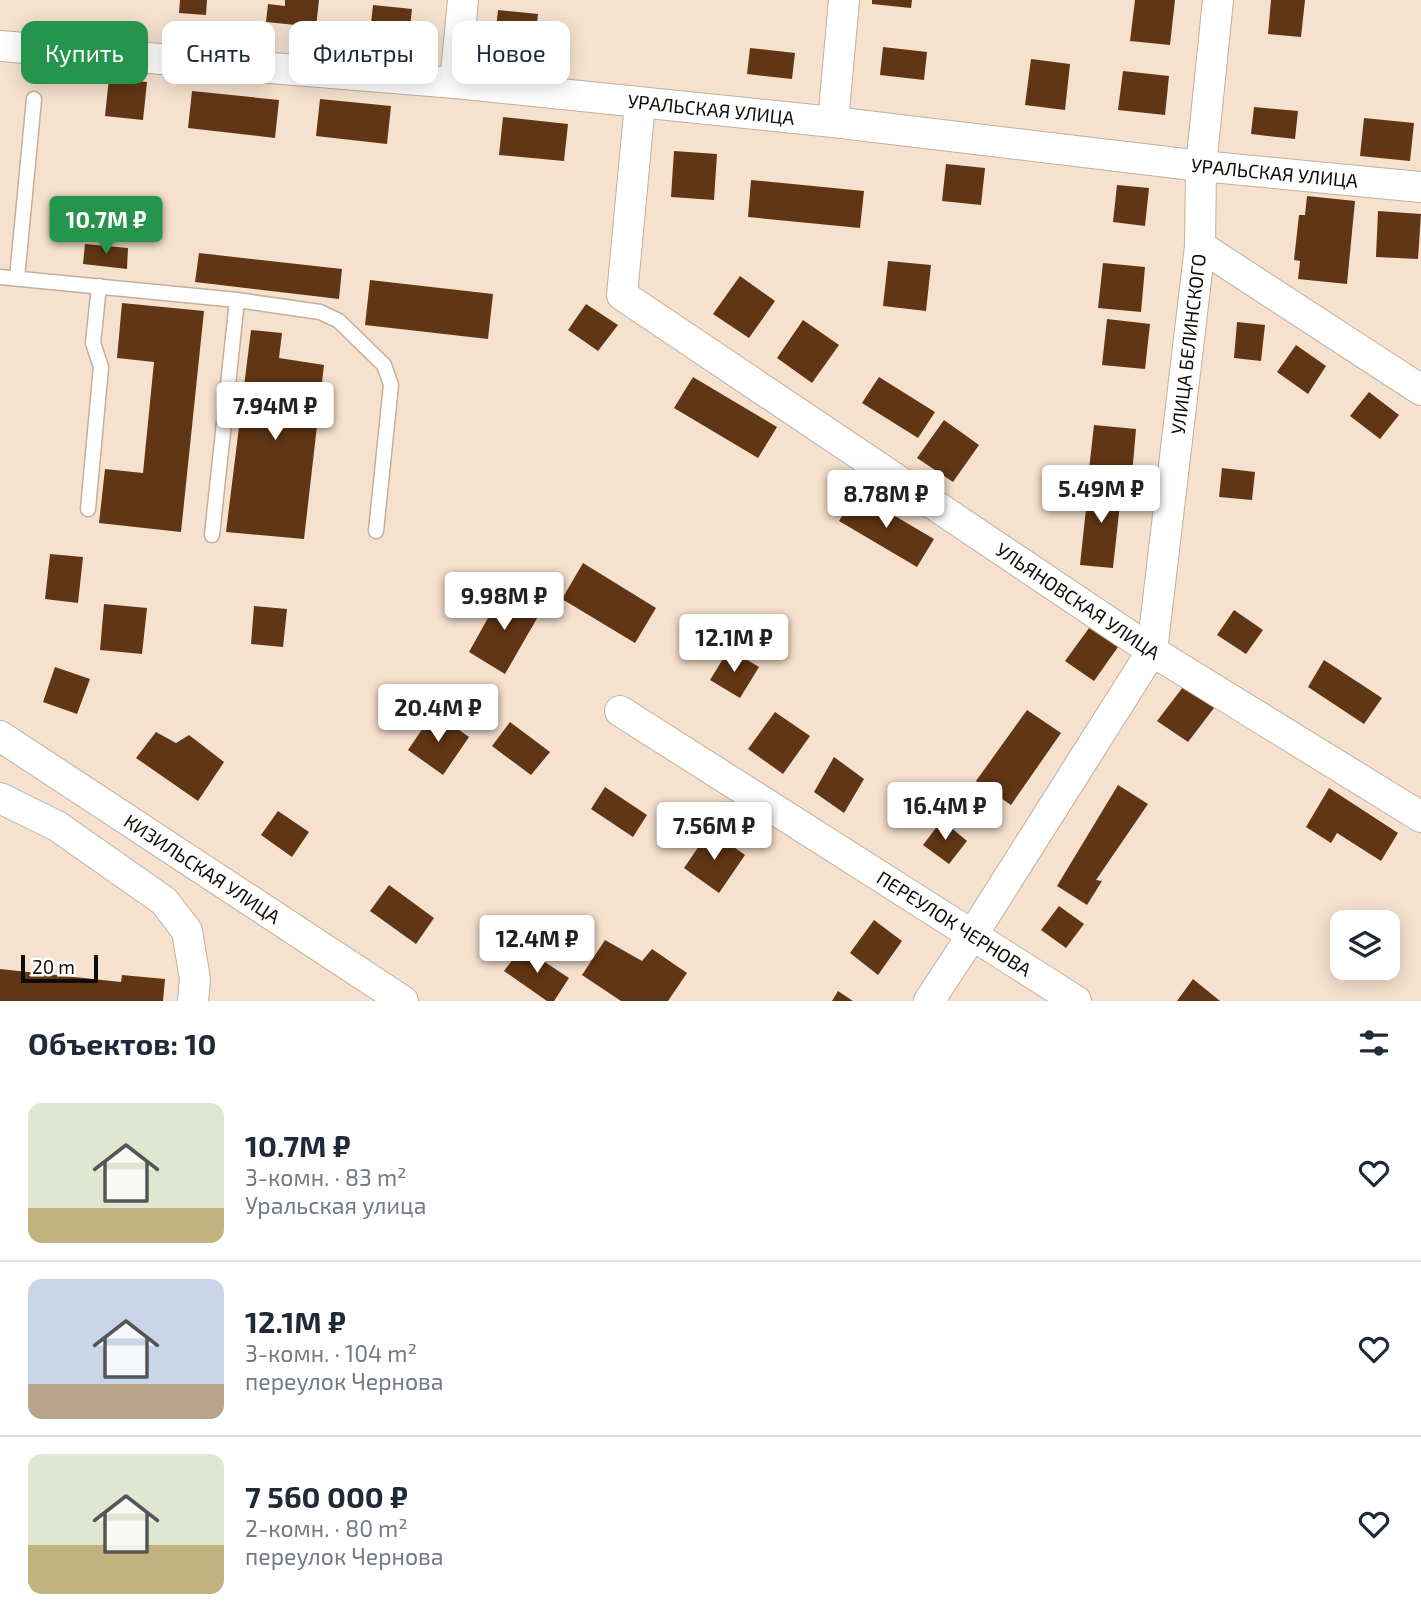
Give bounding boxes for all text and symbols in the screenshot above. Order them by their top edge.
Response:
chip: Купить [21,21,148,84]
chip: Снять [162,21,275,84]
chip: Фильтры [289,21,438,84]
chip: Новое [452,21,570,84]
street label: УРАЛЬСКАЯ УЛИЦА [627,89,796,129]
street label: УРАЛЬСКАЯ УЛИЦА [1190,153,1359,192]
pin: 10.7M ₽ [41,196,171,256]
text: 10.7M ₽ [65,205,147,233]
street label: УЛИЦА БЕЛИНСКОГО [1166,252,1210,436]
pin: 7.94M ₽ [210,382,340,442]
text: 7.94M ₽ [233,391,317,419]
pin: 5.49M ₽ [1036,466,1166,525]
pin: 8.78M ₽ [821,470,951,530]
text: 5.49M ₽ [1058,474,1144,502]
text: 8.78M ₽ [843,479,929,507]
street label: УЛЬЯНОВСКАЯ УЛИЦА [992,538,1164,664]
pin: 9.98M ₽ [439,572,569,632]
text: 9.98M ₽ [461,581,547,609]
pin: 12.1M ₽ [669,614,799,674]
text: 12.1M ₽ [695,623,773,651]
pin: 20.4M ₽ [373,684,503,744]
text: 20.4M ₽ [394,693,482,721]
pin: 16.4M ₽ [880,782,1010,842]
text: 16.4M ₽ [903,791,987,819]
pin: 7.56M ₽ [649,802,779,862]
street label: КИЗИЛЬСКАЯ УЛИЦА [120,809,285,928]
text: 7.56M ₽ [673,811,755,839]
street label: ПЕРЕУЛОК ЧЕРНОВА [873,865,1036,981]
map controls [1330,910,1400,980]
button: layers [1330,910,1400,980]
pin: 12.4M ₽ [472,916,602,975]
text: 12.4M ₽ [495,924,579,952]
scale bar [21,952,98,984]
text: 20 m [32,955,75,978]
icon: filters [1355,1024,1393,1062]
text: Объектов: 10 [28,1025,216,1061]
text: 10.7M ₽ [245,1127,351,1163]
icon: home [84,1131,168,1215]
icon: heart [1355,1154,1393,1192]
text: 3-комн. · 83 m² [245,1163,407,1191]
text: Уральская улица [245,1191,426,1219]
text: 12.1M ₽ [245,1303,346,1339]
icon: home [84,1307,168,1391]
icon: heart [1355,1330,1393,1368]
text: 3-комн. · 104 m² [245,1339,417,1367]
text: переулок Чернова [245,1367,444,1395]
text: 7 560 000 ₽ [245,1478,408,1514]
icon: home [84,1482,168,1566]
icon: heart [1355,1505,1393,1543]
text: 2-комн. · 80 m² [245,1514,408,1542]
text: переулок Чернова [245,1542,444,1570]

